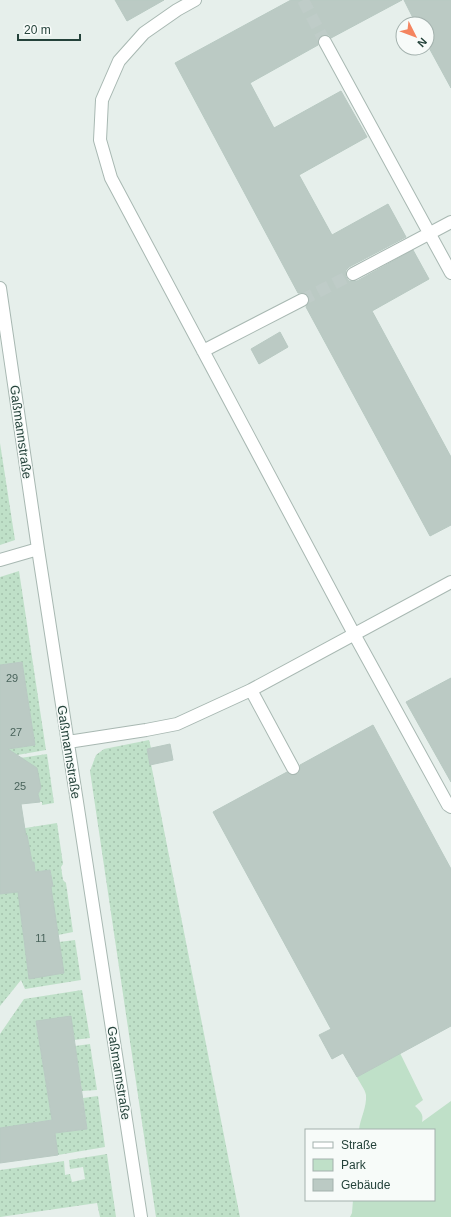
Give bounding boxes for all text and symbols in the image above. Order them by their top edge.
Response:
scale bar [18,16,80,42]
north arrow [395,16,435,56]
text: 20 m [24,23,51,37]
text: N [415,36,430,50]
street label: Gaßmannstraße [7,384,35,480]
house number: 29 [6,672,18,684]
street label: Gaßmannstraße [54,704,84,800]
house number: 27 [10,726,22,738]
house number: 25 [14,780,26,792]
house number: 11 [35,932,47,944]
street label: Gaßmannstraße [104,1025,134,1121]
legend [305,1129,435,1201]
text: Straße [341,1138,377,1152]
text: Park [341,1158,367,1172]
text: Gebäude [341,1178,391,1192]

